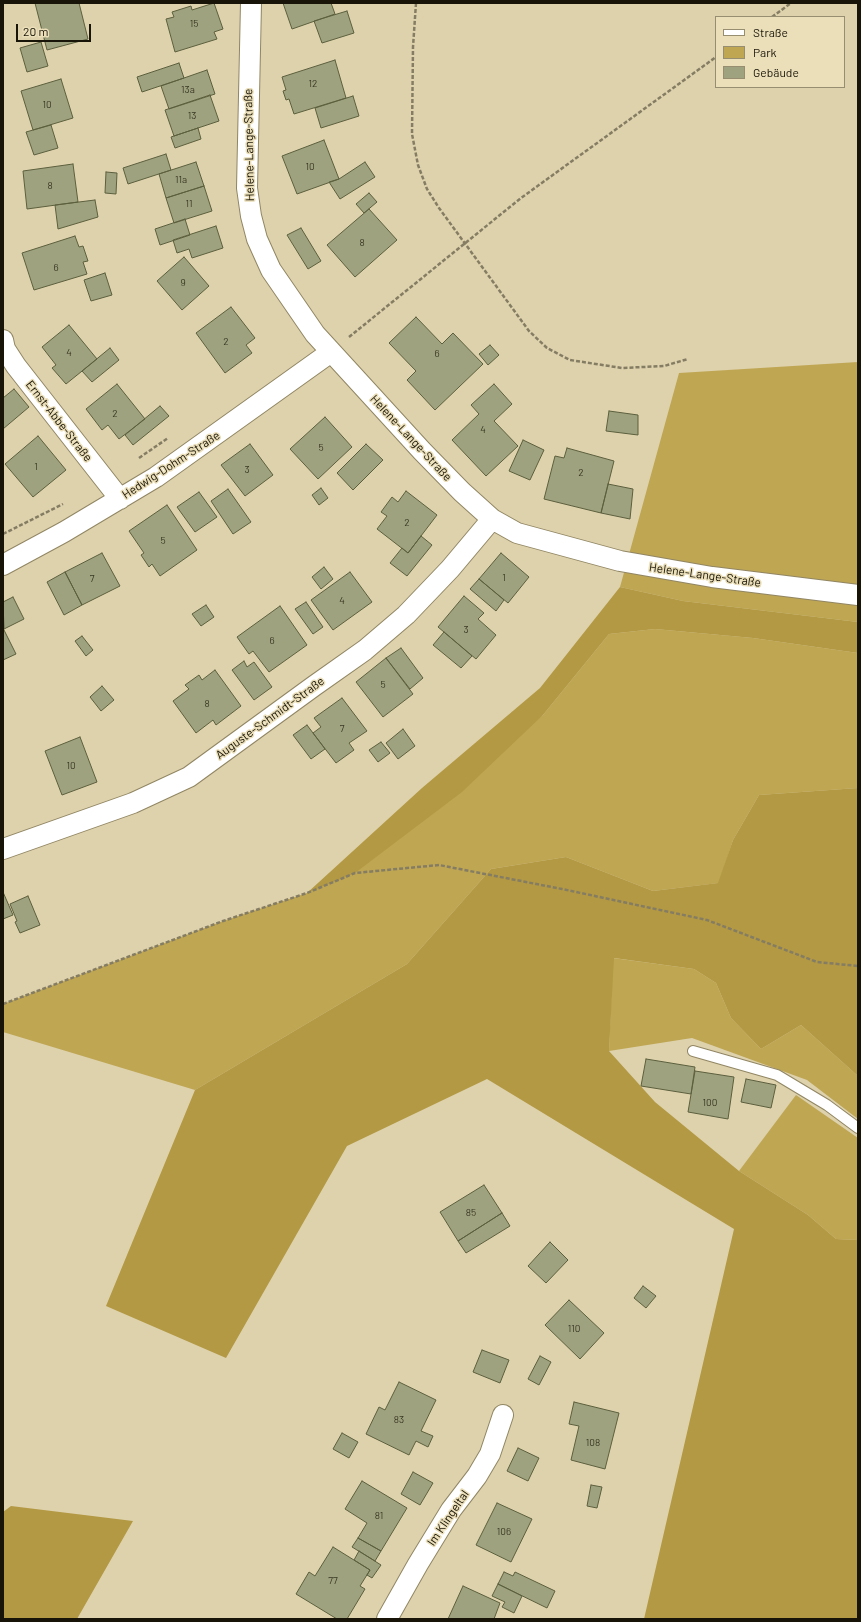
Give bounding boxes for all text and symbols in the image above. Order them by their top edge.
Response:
scale bar [18,16,93,42]
legend [715,16,845,88]
house number: 15 [190,18,198,30]
text: 20 m [23,24,49,38]
text: Straße [753,25,788,39]
text: Park [753,45,777,59]
text: Gebäude [753,65,799,79]
house number: 12 [309,78,317,90]
house number: 13a [181,84,195,96]
street label: Helene-Lange-Straße [241,88,257,202]
house number: 10 [42,99,52,111]
house number: 13 [188,110,196,122]
house number: 10 [305,161,315,173]
house number: 11a [175,174,187,186]
house number: 8 [47,180,53,192]
house number: 11 [185,198,193,210]
house number: 8 [359,237,365,249]
house number: 6 [53,262,59,274]
house number: 9 [180,277,186,289]
house number: 2 [223,336,229,348]
house number: 4 [66,347,72,359]
house number: 6 [434,348,440,360]
street label: Ernst-Abbe-Straße [23,378,95,464]
street label: Helene-Lange-Straße [367,392,455,484]
house number: 2 [112,408,118,420]
house number: 4 [480,424,486,436]
street label: Hedwig-Dohm-Straße [119,428,223,502]
house number: 5 [318,442,324,454]
house number: 1 [34,461,38,473]
house number: 3 [244,464,250,476]
house number: 2 [578,467,584,479]
house number: 2 [404,517,410,529]
house number: 5 [160,535,166,547]
street label: Helene-Lange-Straße [648,560,762,590]
house number: 1 [502,572,506,584]
house number: 7 [90,573,94,585]
house number: 4 [339,595,345,607]
house number: 3 [463,624,469,636]
house number: 6 [269,635,275,647]
street label: Auguste-Schmidt-Straße [213,674,327,762]
house number: 5 [380,679,386,691]
house number: 8 [204,698,210,710]
house number: 7 [340,723,344,735]
house number: 10 [66,760,76,772]
house number: 100 [703,1097,717,1109]
house number: 85 [466,1207,476,1219]
house number: 110 [568,1323,580,1335]
house number: 83 [394,1414,404,1426]
house number: 108 [586,1437,600,1449]
street label: Im Klingeltal [424,1487,472,1549]
house number: 81 [375,1510,383,1522]
house number: 106 [497,1526,511,1538]
house number: 77 [328,1575,338,1587]

